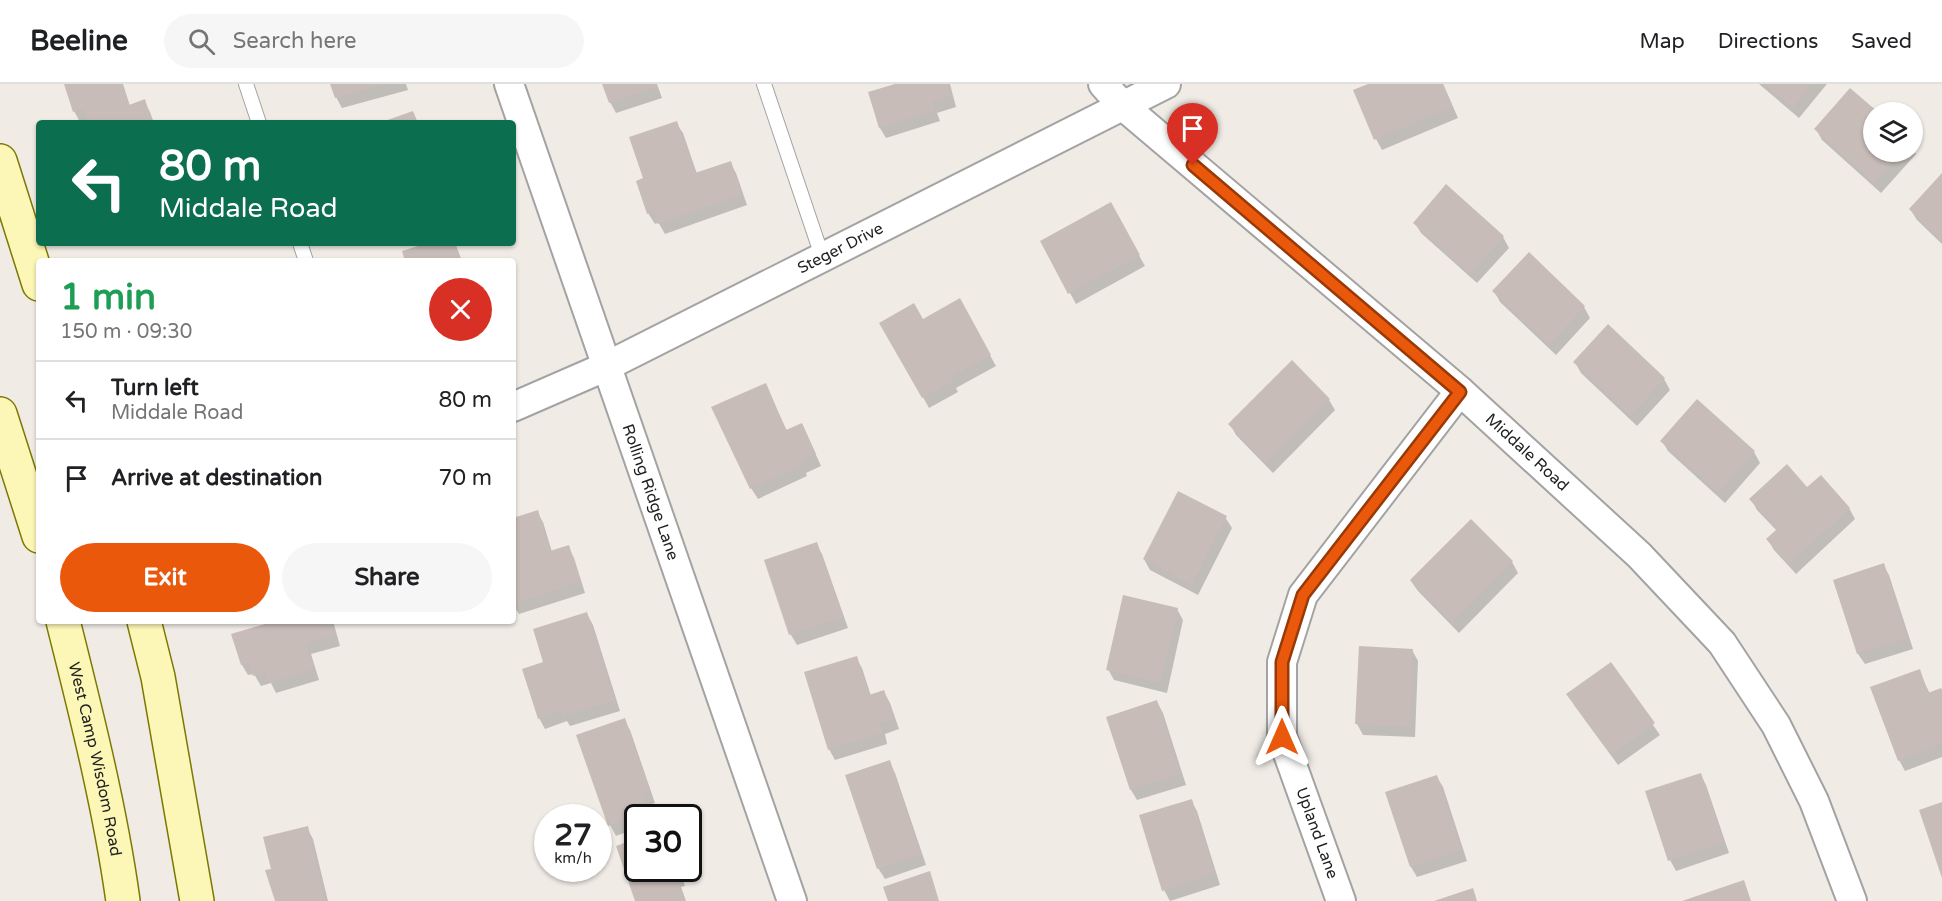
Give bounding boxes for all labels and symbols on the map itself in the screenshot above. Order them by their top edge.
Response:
pin [1167,103,1218,165]
street label: Steger Drive [794,218,887,278]
street label: Middale Road [1481,409,1573,496]
street label: Rolling Ridge Lane [618,421,683,563]
street label: West Camp Wisdom Road [64,660,126,858]
position arrow [1250,705,1314,769]
street label: Upland Lane [1291,785,1343,881]
speed limit sign: 30 [624,804,702,882]

